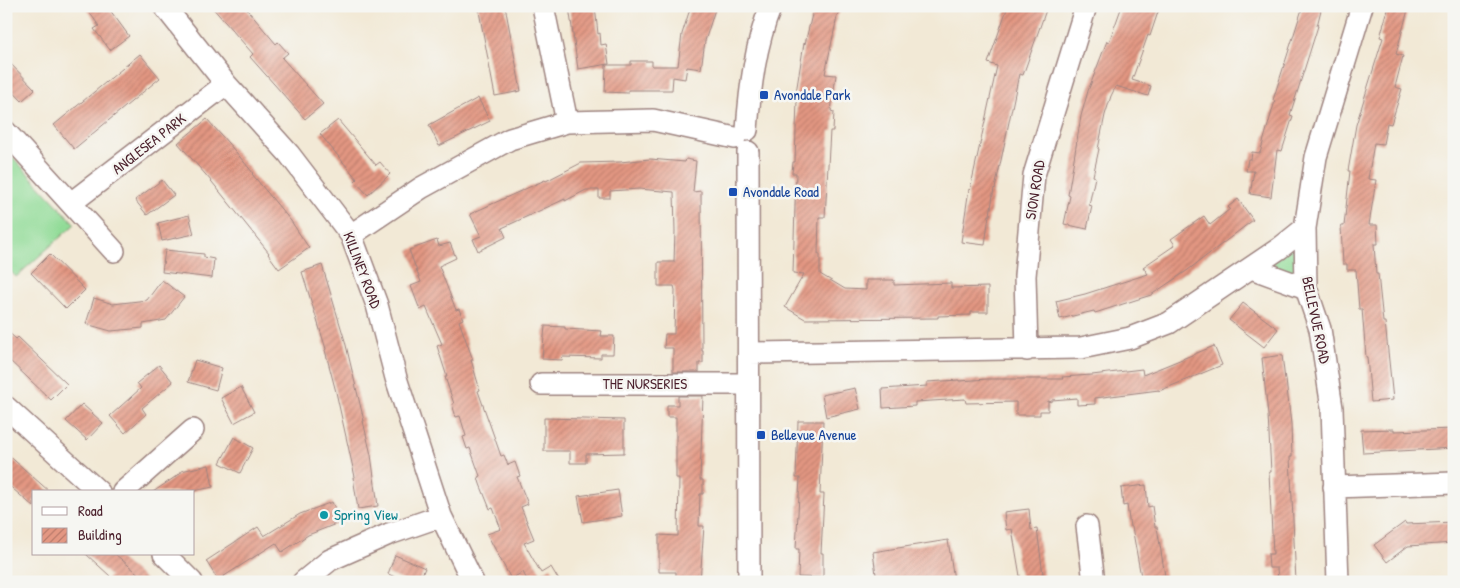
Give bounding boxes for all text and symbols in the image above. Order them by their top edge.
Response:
place label: Avondale Park [774,84,850,105]
marker: Avondale Park [758,89,770,101]
street label: ANGLESEA PARK [107,108,190,179]
street label: SION ROAD [1019,158,1050,221]
place label: Avondale Road [743,181,819,202]
marker: Avondale Road [727,186,739,198]
street label: KILLINEY ROAD [338,229,387,312]
street label: BELLEVUE ROAD [1297,274,1336,366]
street label: THE NURSERIES [603,373,687,394]
place label: Bellevue Avenue [771,424,857,445]
marker: Bellevue Avenue [755,429,767,441]
legend [32,490,195,556]
text: Road [78,500,103,521]
place label: Spring View [334,504,398,525]
marker: Spring View [318,509,330,521]
text: Building [78,524,122,545]

